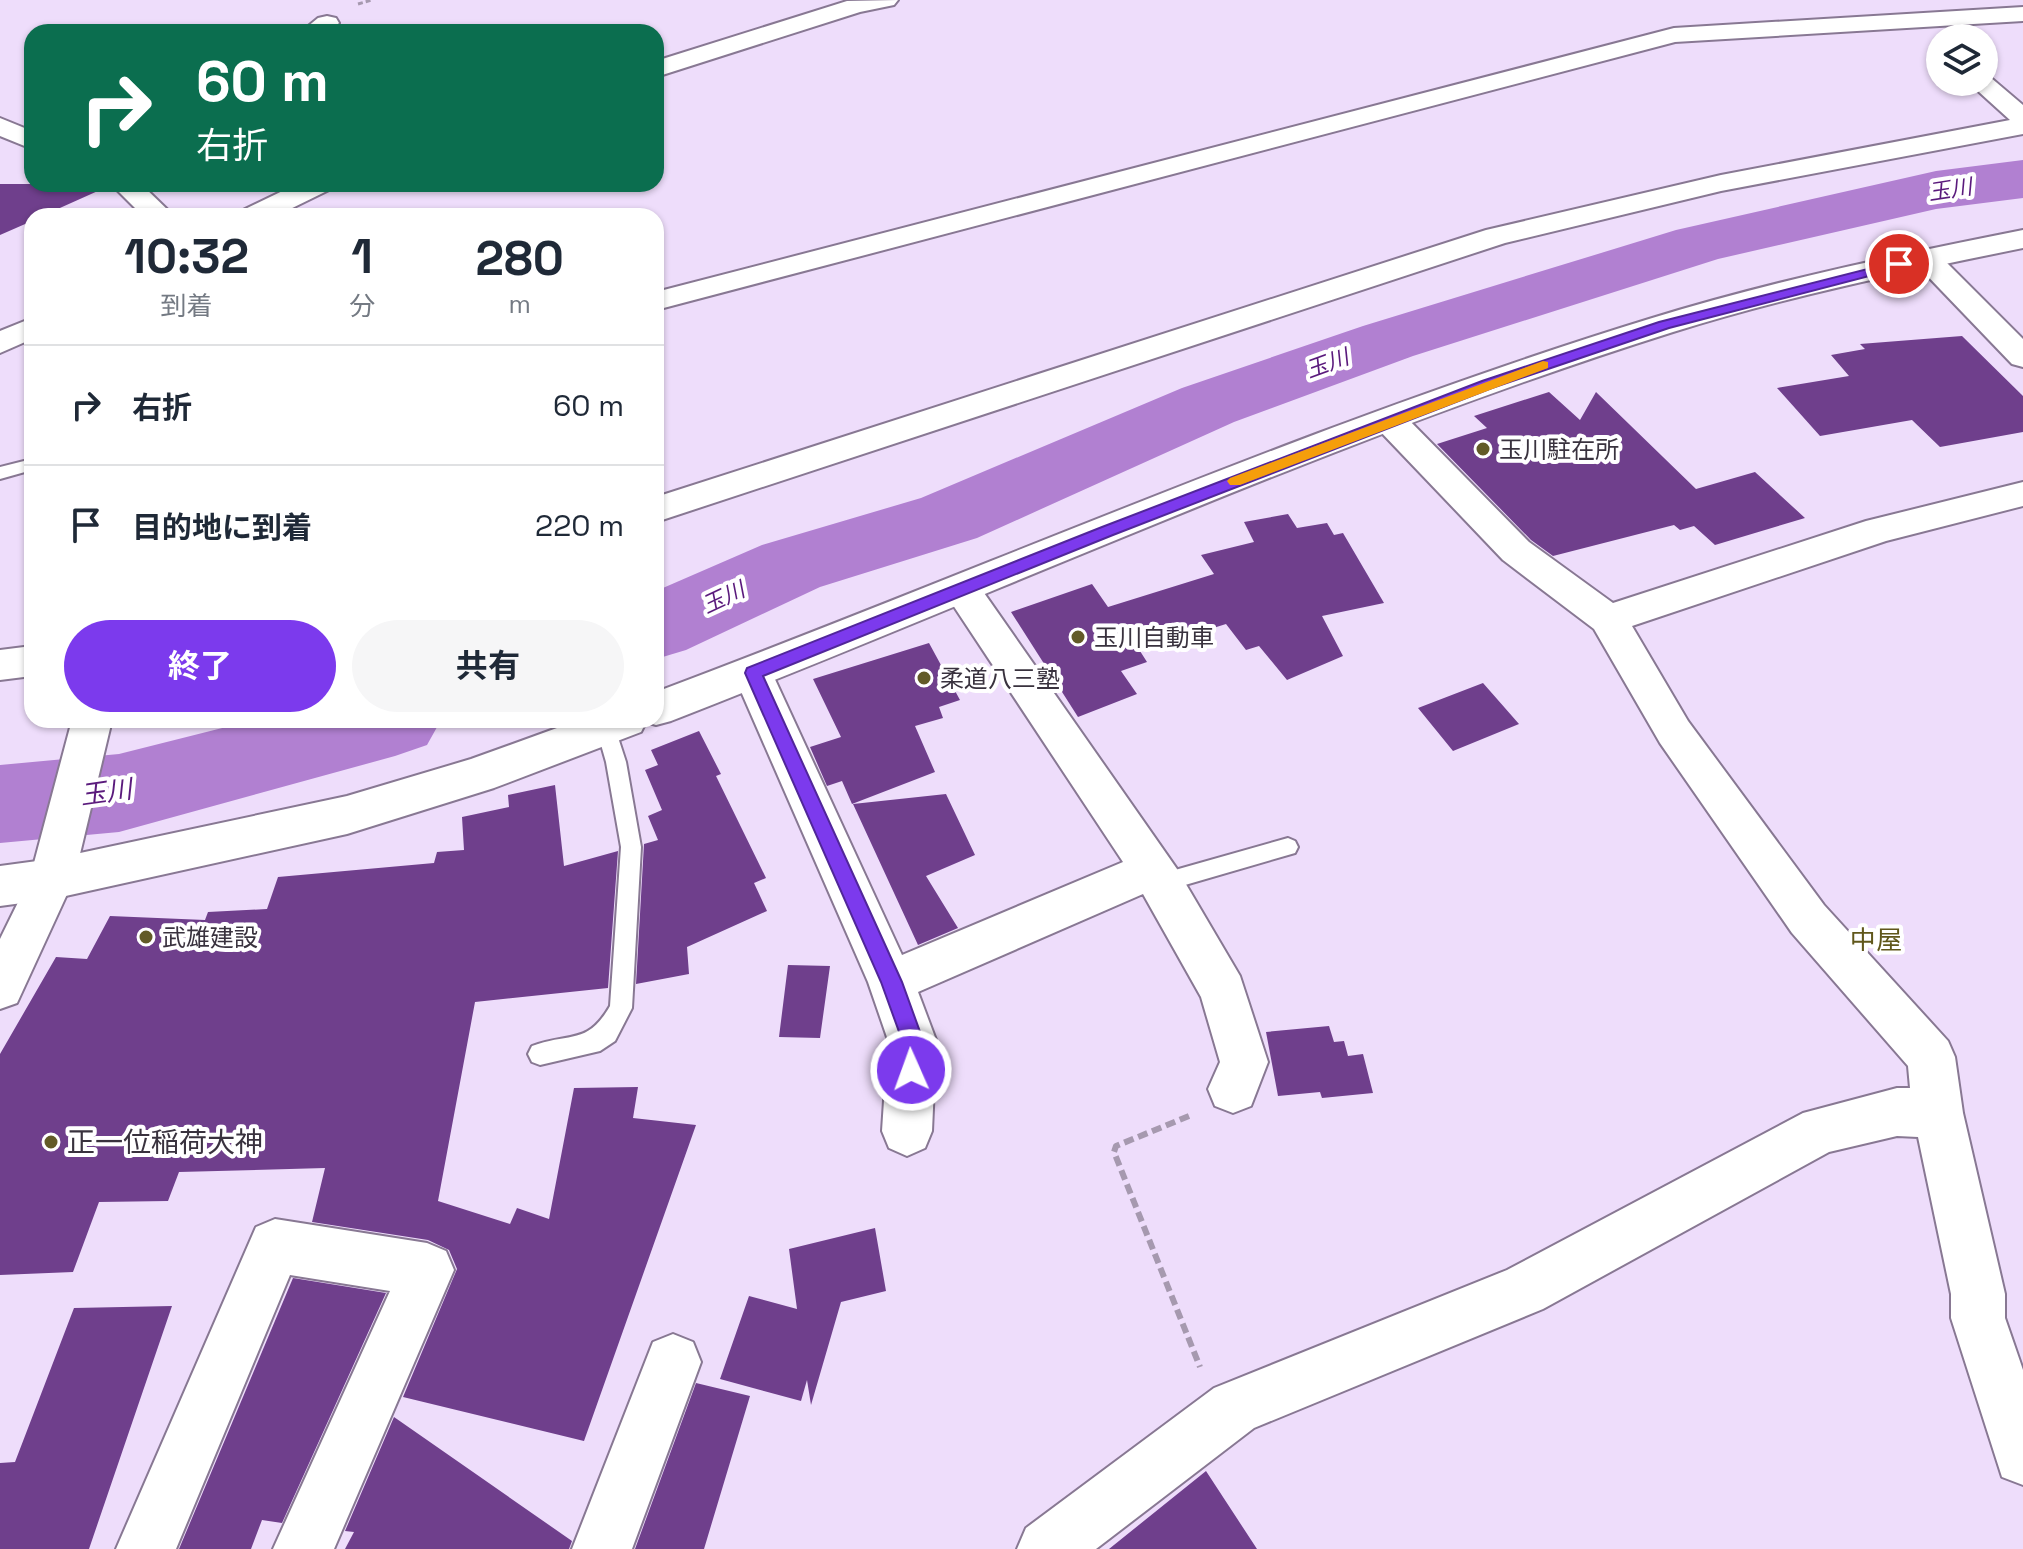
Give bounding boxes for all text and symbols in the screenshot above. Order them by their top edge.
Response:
map controls [1926,24,1998,96]
button: layers [1926,24,1998,96]
text: 60 m [196,46,329,117]
icon: right [64,56,168,160]
text: 右折 [196,123,268,169]
water label: 玉川 [1926,171,1976,206]
text: 10:32 [124,226,249,287]
text: 1 [351,226,373,287]
text: 280 [475,228,564,289]
pin [1865,230,1933,298]
icon: arrive [1877,242,1921,286]
text: m [508,287,531,321]
text: 到着 [161,289,213,323]
text: 分 [349,289,375,323]
water label: 玉川 [1302,342,1354,384]
icon: right [64,383,108,427]
text: 60 m [553,386,624,425]
text: 右折 [132,388,192,427]
place label: 玉川駐在所 [1499,434,1619,465]
marker: 玉川駐在所 [1474,440,1492,458]
icon: arrive [64,503,108,547]
text: 220 m [535,506,624,545]
text: 目的地に到着 [132,508,312,547]
water label: 玉川 [697,574,751,619]
button: 終了 [64,620,336,712]
button: 共有 [352,620,624,712]
place label: 玉川自動車 [1094,622,1214,653]
marker: 玉川自動車 [1069,628,1087,646]
place label: 柔道八三塾 [940,663,1060,694]
marker: 柔道八三塾 [915,669,933,687]
water label: 玉川 [78,771,137,812]
place label: 武雄建設 [162,922,258,953]
district label: 中屋 [1850,923,1902,957]
marker: 武雄建設 [137,928,155,946]
position arrow [869,1028,953,1112]
place label: 正一位稲荷大神 [67,1124,263,1160]
marker: 正一位稲荷大神 [42,1133,60,1151]

